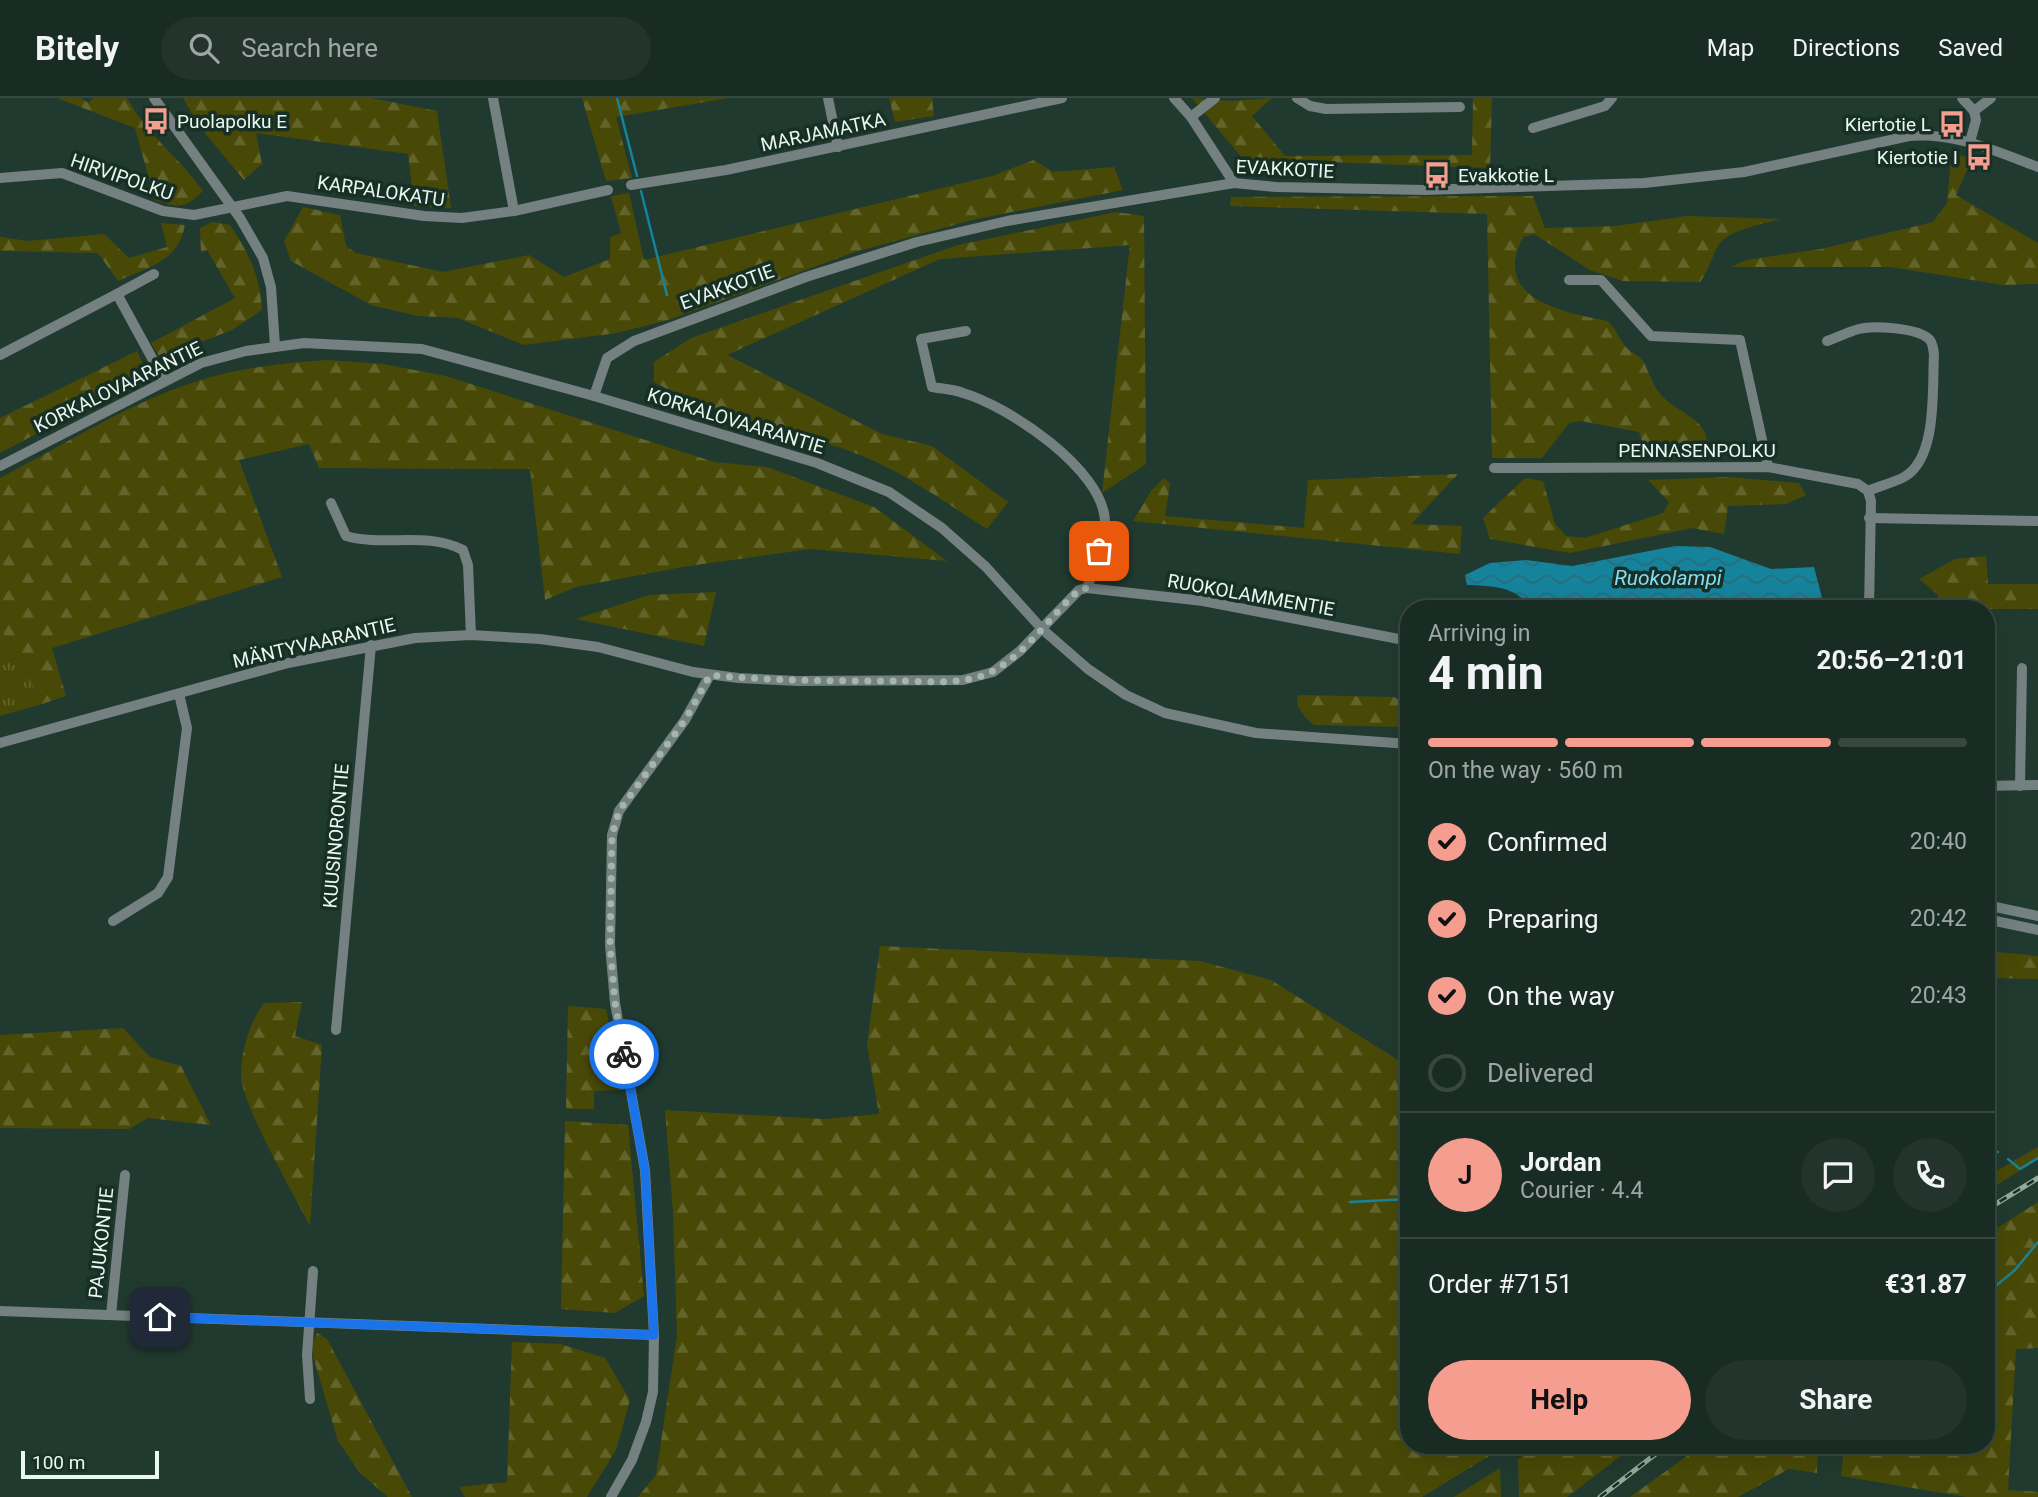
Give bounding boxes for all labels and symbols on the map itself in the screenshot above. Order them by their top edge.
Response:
bus stop icon: Puolapolku E [141,106,171,136]
street label: MARJAMATKA [758,107,888,156]
bus stop icon: Kiertotie L [1937,109,1967,139]
place label: Puolapolku E [177,110,287,133]
place label: Kiertotie L [1845,113,1931,136]
bus stop icon: Kiertotie I [1964,142,1994,172]
place label: Kiertotie I [1877,146,1958,169]
street label: HIRVIPOLKU [68,149,176,205]
street label: EVAKKOTIE [1235,155,1335,183]
bus stop icon: Evakkotie L [1422,160,1452,190]
place label: Evakkotie L [1458,164,1554,187]
street label: KARPALOKATU [316,171,446,211]
street label: EVAKKOTIE [677,259,777,315]
street label: KORKALOVAARANTIE [30,336,206,438]
street label: KORKALOVAARANTIE [645,383,828,459]
street label: PENNASENPOLKU [1618,439,1776,462]
pin [1069,521,1129,581]
water label: Ruokolampi [1614,566,1722,590]
street label: RUOKOLAMMENTIE [1166,569,1336,621]
street label: MÄNTYVAARANTIE [230,613,398,673]
street label: KUUSINORONTIE [318,763,354,909]
courier [589,1019,659,1089]
street label: PAJUKONTIE [84,1186,118,1299]
pin [130,1287,190,1347]
scale bar [21,1448,159,1480]

